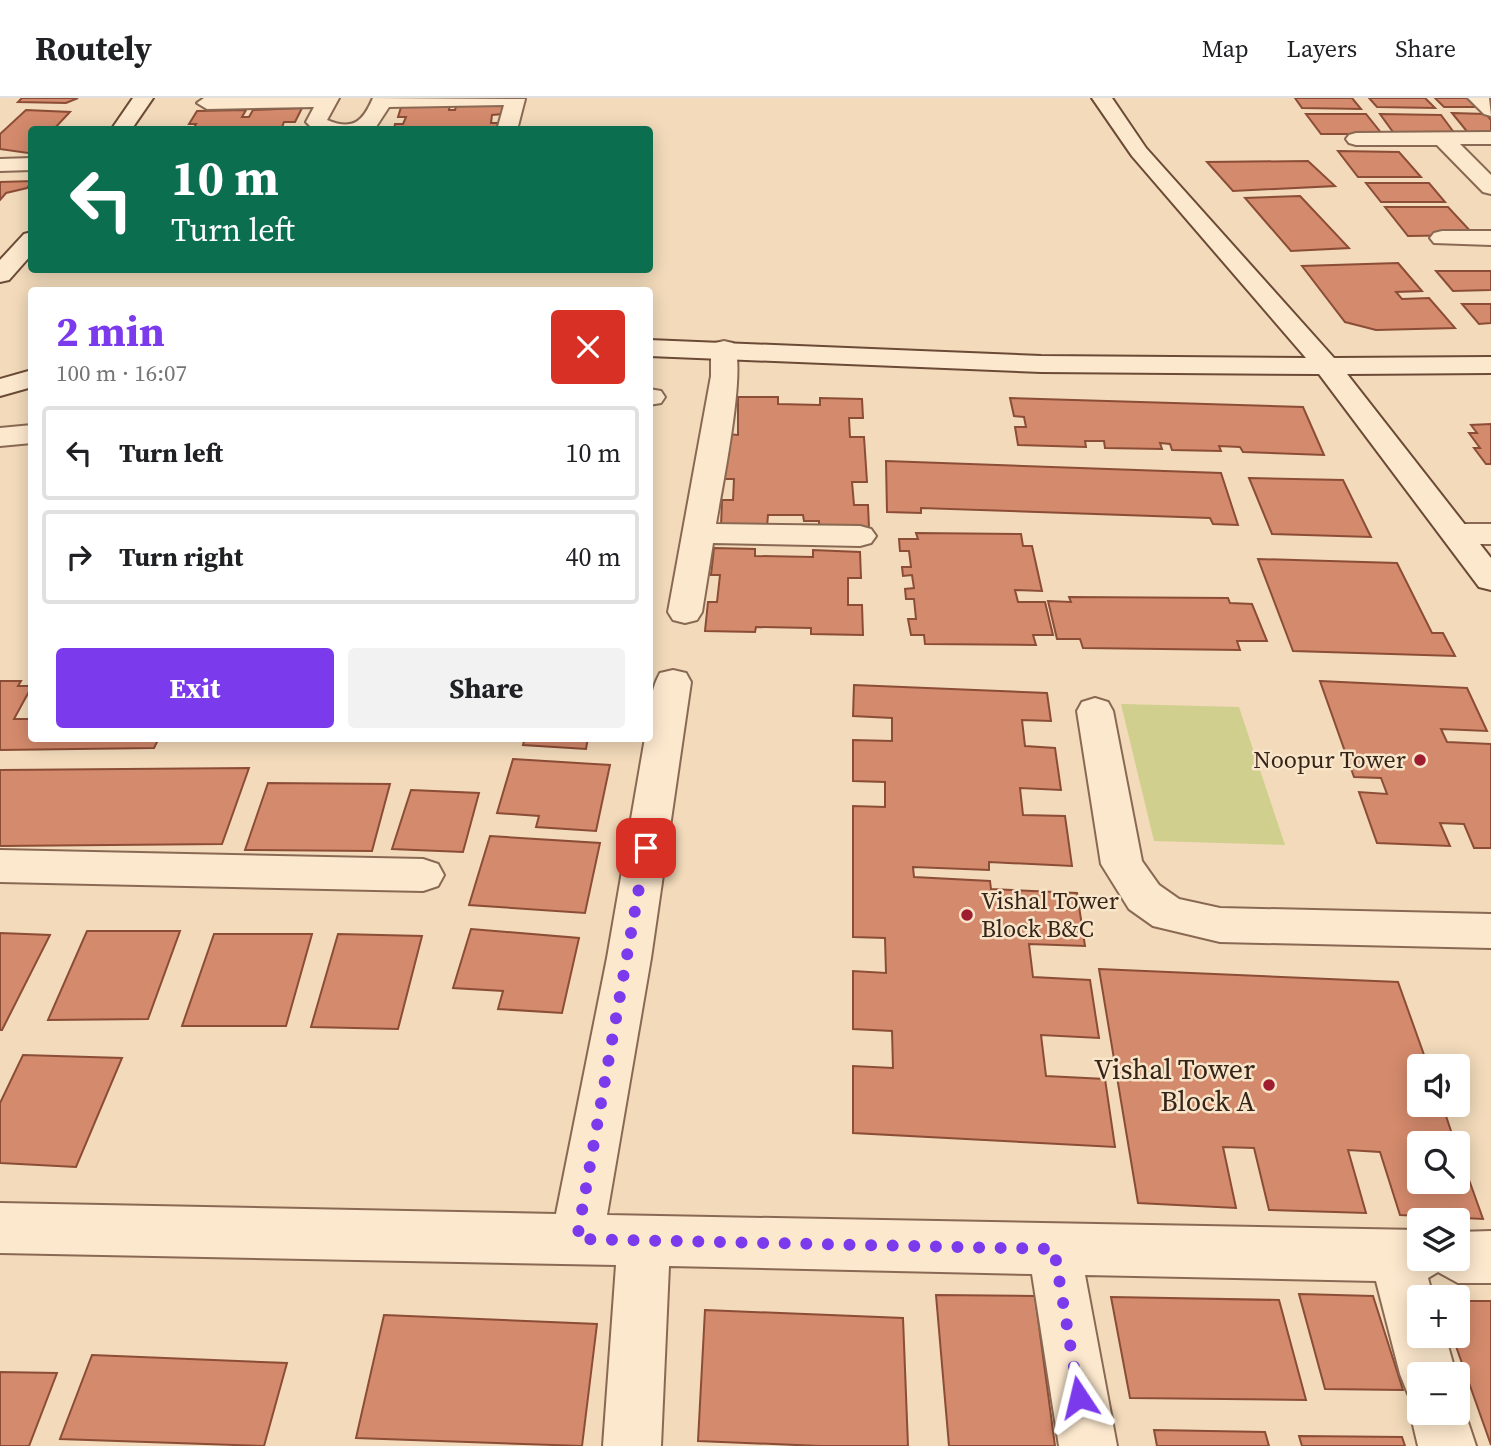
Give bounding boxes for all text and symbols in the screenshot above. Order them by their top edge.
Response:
text: Routely [35,26,152,71]
text: Map [1202,32,1249,65]
text: Layers [1287,32,1357,65]
text: Share [1395,32,1456,65]
text: 10 m [171,144,279,211]
icon: left [56,154,147,245]
text: Turn left [171,208,295,252]
text: 2 min [56,302,165,360]
button: close [551,310,625,384]
text: 100 m · 16:07 [56,357,187,389]
icon: left [60,434,98,472]
text: Turn left [119,435,223,471]
text: 10 m [566,435,621,471]
icon: right [60,538,98,576]
text: Turn right [119,539,243,575]
text: 40 m [566,539,621,575]
button: Exit [56,648,334,728]
button: Share [348,648,625,728]
place label: Noopur Tower [1253,743,1406,776]
marker: Noopur Tower [1412,752,1428,768]
pin [616,818,676,878]
icon: arrive [627,829,665,867]
place label: Vishal Tower Block B&C [981,884,1119,945]
marker: Vishal Tower Block B&C [959,907,975,923]
place label: Vishal Tower Block A [1094,1050,1255,1120]
map controls [1407,1054,1470,1425]
button: sound [1407,1054,1470,1117]
marker: Vishal Tower Block A [1261,1077,1277,1093]
button: search [1407,1131,1470,1194]
button: layers [1407,1208,1470,1271]
button: + [1407,1285,1470,1348]
position arrow [1042,1360,1116,1434]
button: − [1407,1362,1470,1425]

